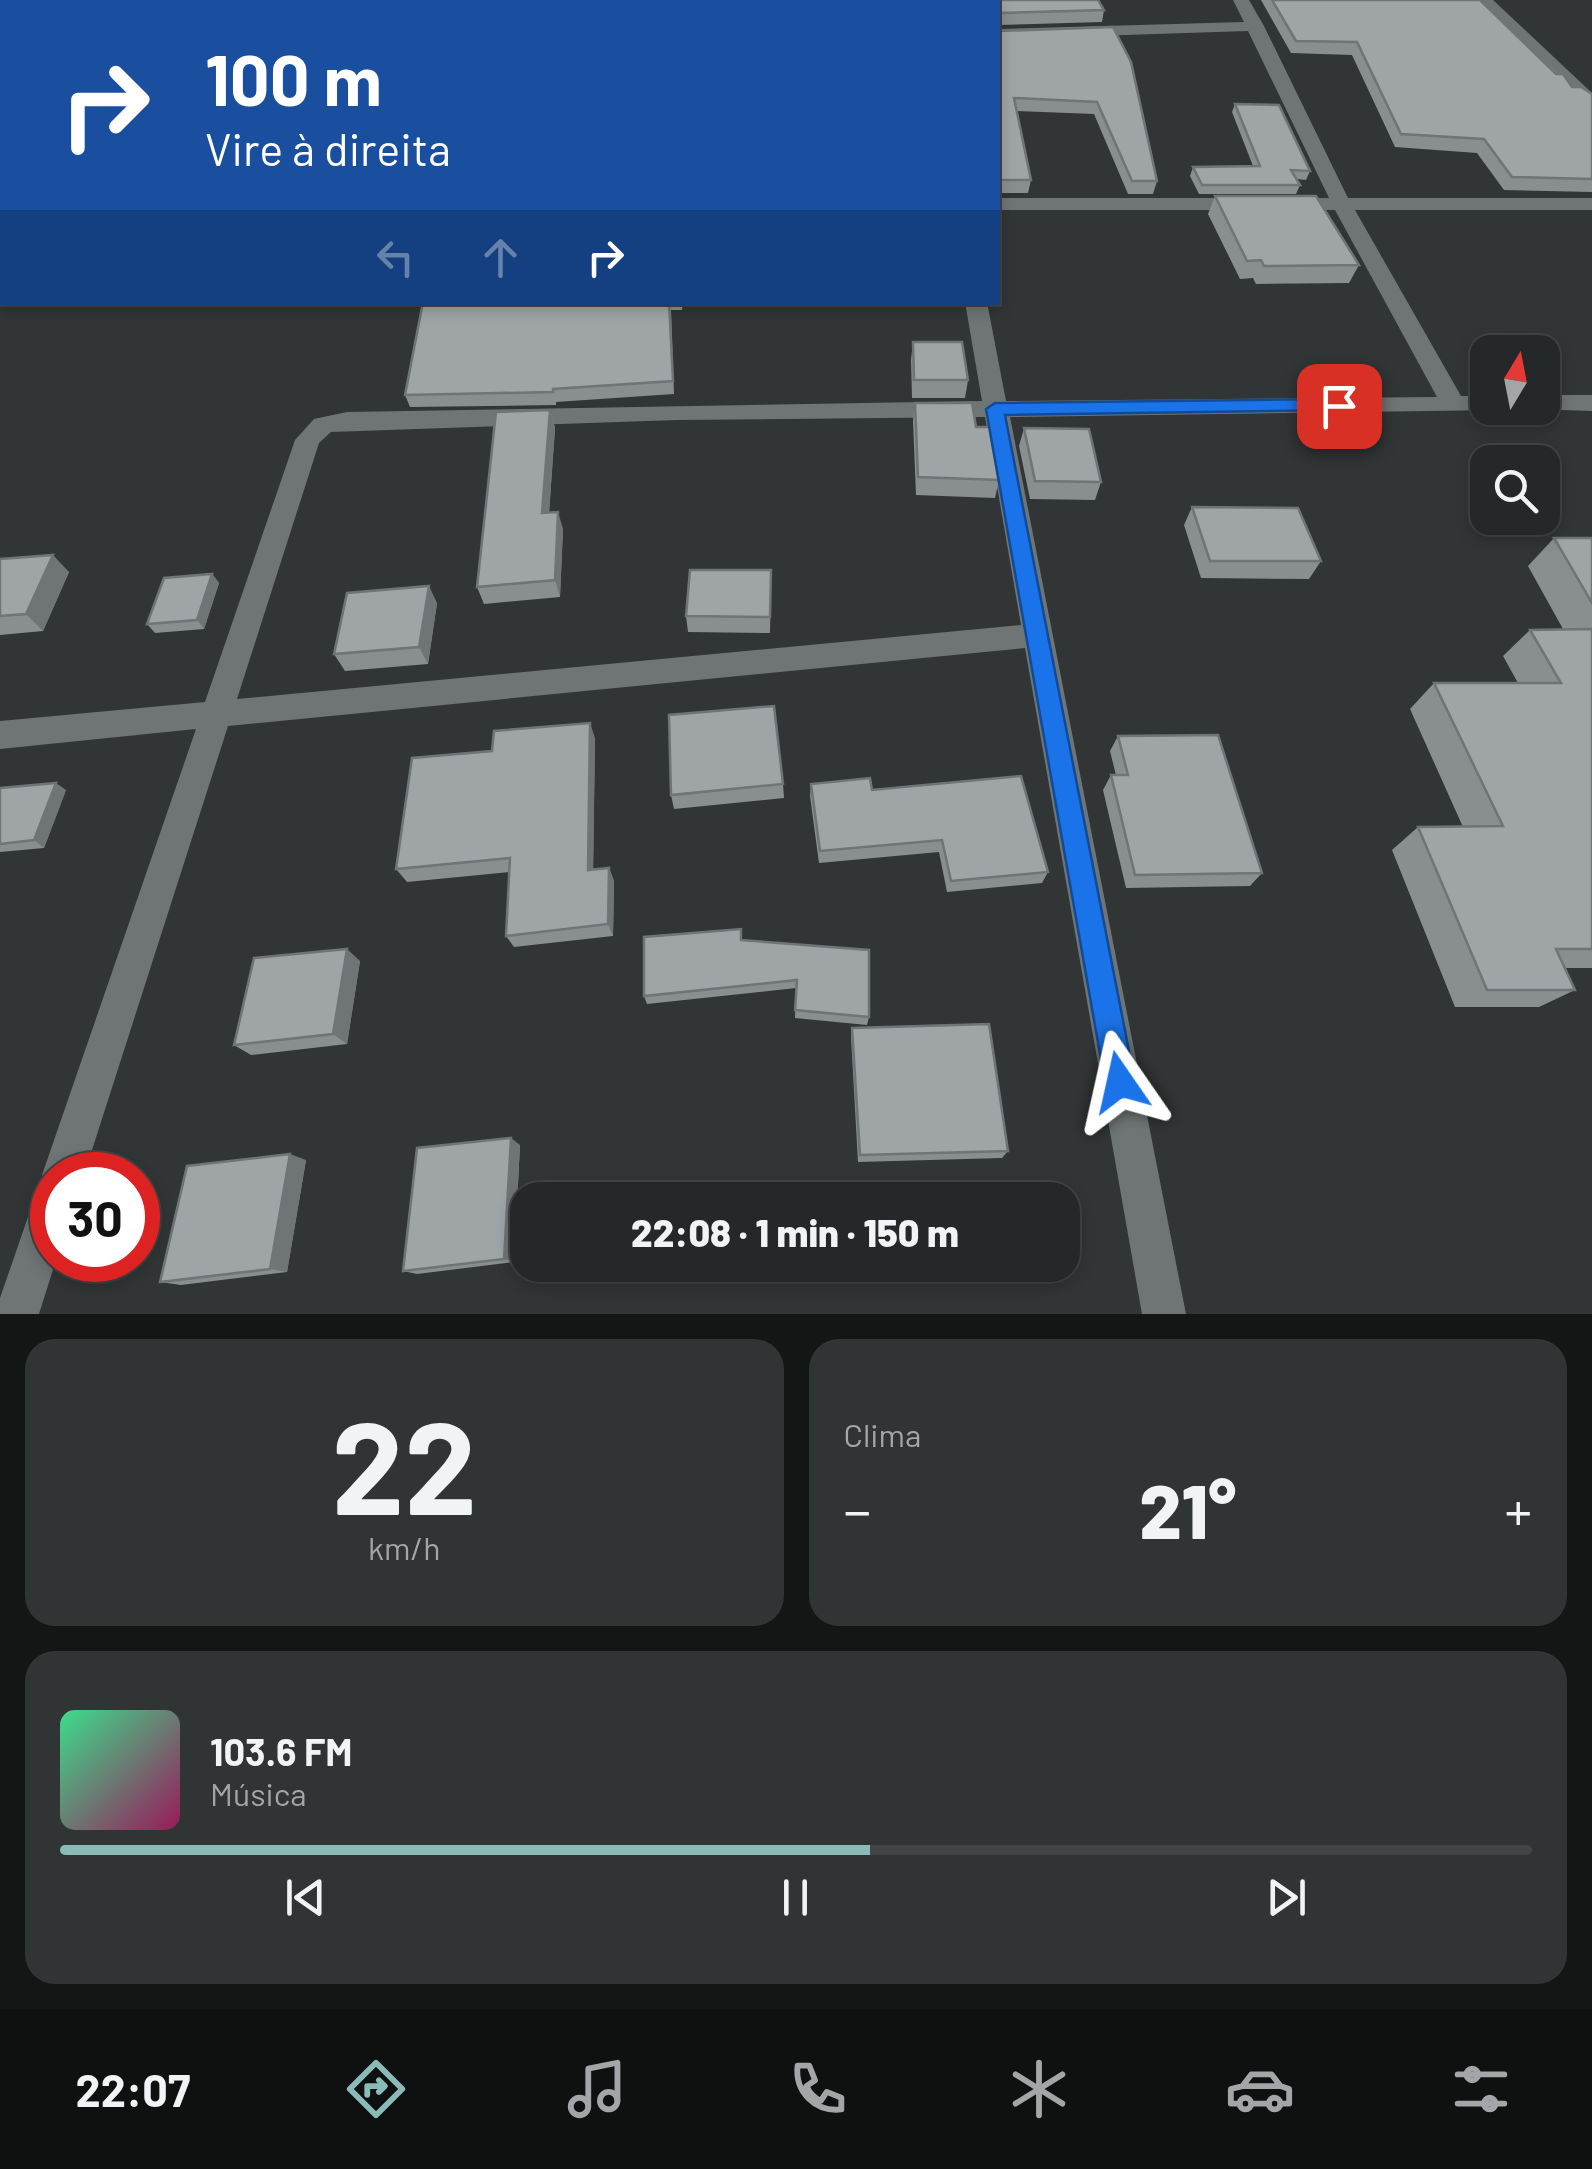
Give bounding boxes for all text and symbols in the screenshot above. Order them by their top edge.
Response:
text: 100 m [205,36,382,120]
icon: right [40,40,170,170]
text: Vire à direita [205,121,451,175]
icon: left [368,230,423,285]
icon: ahead [473,230,528,285]
icon: right [578,230,633,285]
north arrow [1470,335,1560,425]
map controls [1470,335,1560,535]
pin [1297,364,1382,449]
icon: arrive [1312,379,1367,434]
button: search [1470,445,1560,535]
position arrow [1068,1030,1172,1134]
speed limit sign: 30 [30,1152,160,1282]
text: 22:08 · 1 min · 150 m [631,1209,959,1255]
text: 22 [331,1385,477,1541]
text: Clima [844,1415,921,1453]
text: 21° [1139,1464,1236,1554]
text: − [844,1476,871,1542]
text: + [1504,1476,1532,1542]
text: km/h [368,1528,440,1566]
text: 103.6 FM [210,1728,352,1774]
text: Música [210,1774,307,1812]
icon: previous [278,1870,333,1925]
icon: pause [768,1870,823,1925]
icon: next [1259,1870,1314,1925]
icon: directions [341,2054,411,2124]
icon: music [562,2054,632,2124]
icon: phone [783,2054,853,2124]
icon: climate [1004,2054,1074,2124]
icon: car [1225,2054,1295,2124]
icon: filters [1446,2054,1516,2124]
text: 22:07 [76,2062,190,2116]

